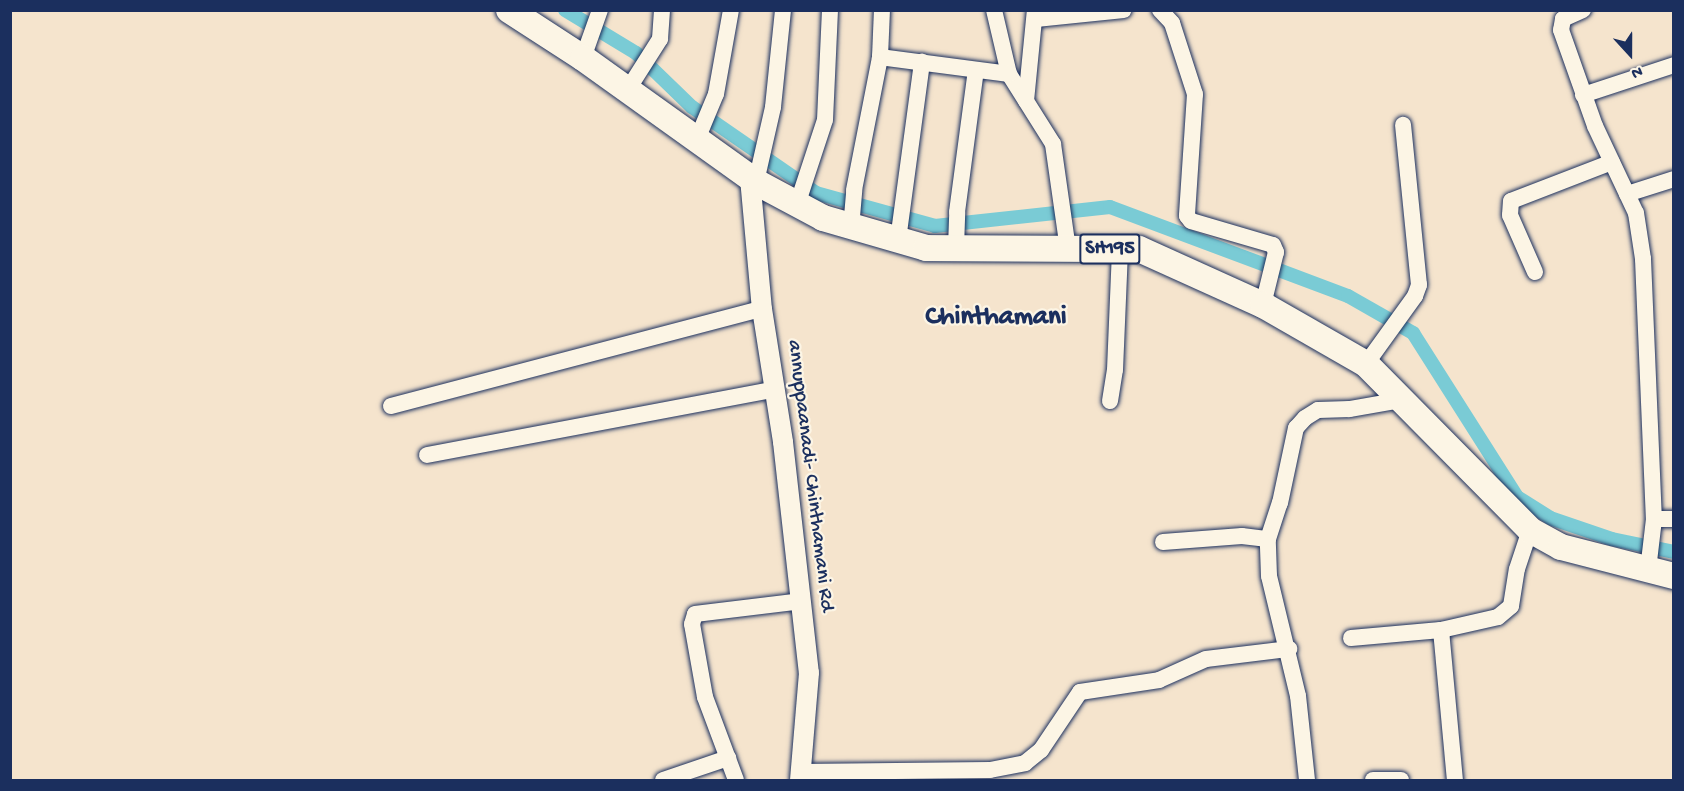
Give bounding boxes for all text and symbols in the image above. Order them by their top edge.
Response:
north arrow [1600,24,1660,84]
text: N [1628,61,1645,82]
road number: SH195 [1078,232,1142,266]
district label: Chinthamani [925,303,1067,335]
street label: annuppaanadi- Chinthamani Rd [780,339,838,613]

